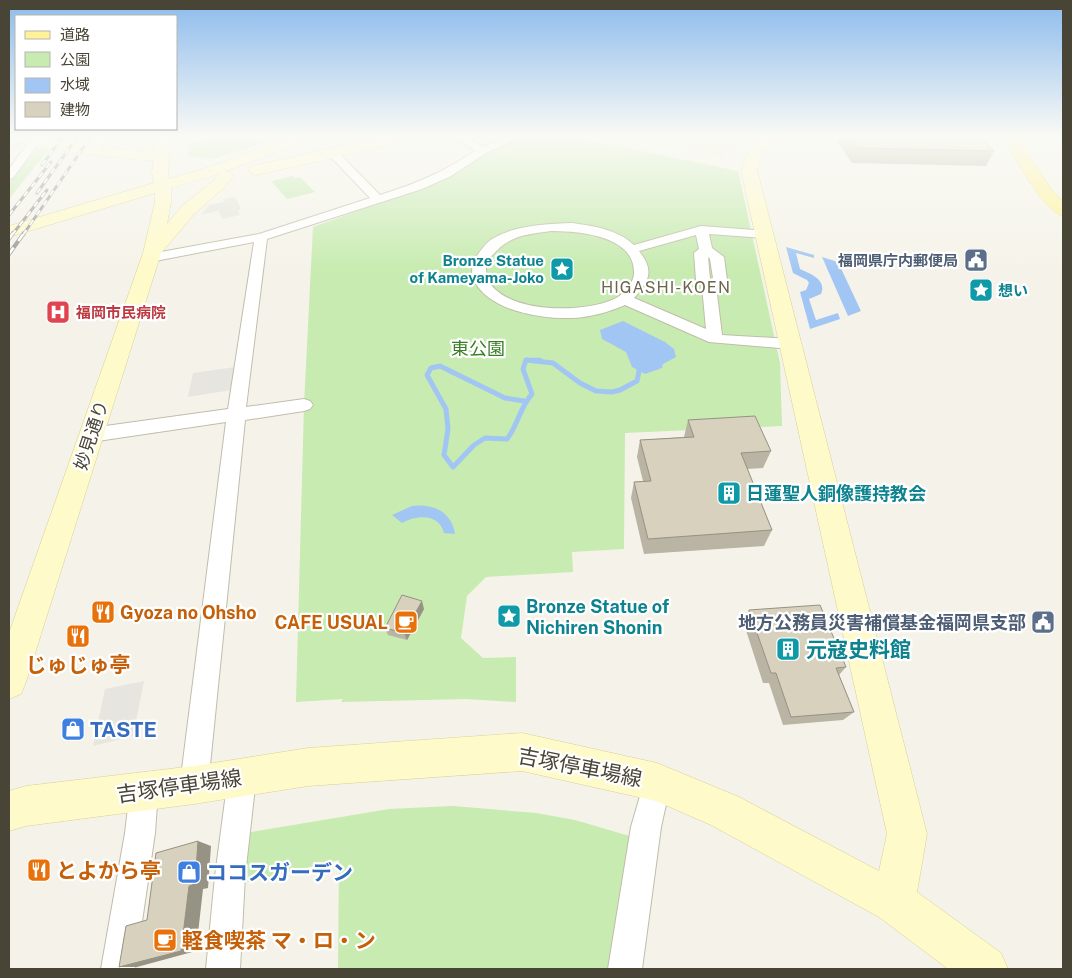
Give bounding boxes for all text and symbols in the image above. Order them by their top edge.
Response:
legend [15,15,178,130]
text: 道路 [60,26,90,43]
text: 公園 [60,51,90,68]
text: 水域 [60,76,90,93]
text: 建物 [60,101,90,118]
public building icon: 福岡県庁内郵便局 [963,247,989,273]
place label: Bronze Statue of Kameyama-Joko [410,252,544,286]
place label: 福岡県庁内郵便局 [837,252,958,269]
place icon: Bronze Statue of Kameyama-Joko [549,256,575,282]
place icon: 想い [968,277,994,303]
district label: HIGASHI-KOEN [601,278,731,297]
place label: 想い [998,282,1028,299]
hospital icon: 福岡市民病院 [45,299,71,325]
place label: 福岡市民病院 [75,304,166,321]
park label: 東公園 [451,338,505,359]
street label: 妙見通り [70,398,112,472]
building icon: 日蓮聖人銅像護持教会 [716,480,742,506]
place label: 日蓮聖人銅像護持教会 [746,483,926,504]
place label: Bronze Statue of Nichiren Shonin [526,596,669,638]
restaurant icon: Gyoza no Ohsho [90,599,116,625]
place label: Gyoza no Ohsho [120,602,257,623]
place icon: Bronze Statue of Nichiren Shonin [496,603,522,629]
cafe icon: CAFE USUAL [393,609,419,635]
public building icon: 地方公務員災害補償基金福岡県支部 [1030,609,1056,635]
place label: CAFE USUAL [275,612,388,633]
place label: 地方公務員災害補償基金福岡県支部 [738,612,1026,633]
restaurant icon: じゅじゅ亭 [65,623,91,649]
building icon: 元寇史料館 [775,636,801,662]
place label: 元寇史料館 [806,637,911,662]
place label: じゅじゅ亭 [26,652,131,677]
shop icon: TASTE [60,716,86,742]
place label: TASTE [90,717,157,742]
street label: 吉塚停車場線 [516,743,644,791]
street label: 吉塚停車場線 [115,765,243,807]
restaurant icon: とよから亭 [26,857,52,883]
place label: とよから亭 [56,858,161,883]
shop icon: ココスガーデン [176,859,202,885]
place label: ココスガーデン [206,860,353,885]
cafe icon: 軽食喫茶 マ・ロ・ン [152,927,178,953]
place label: 軽食喫茶 マ・ロ・ン [182,928,376,953]

